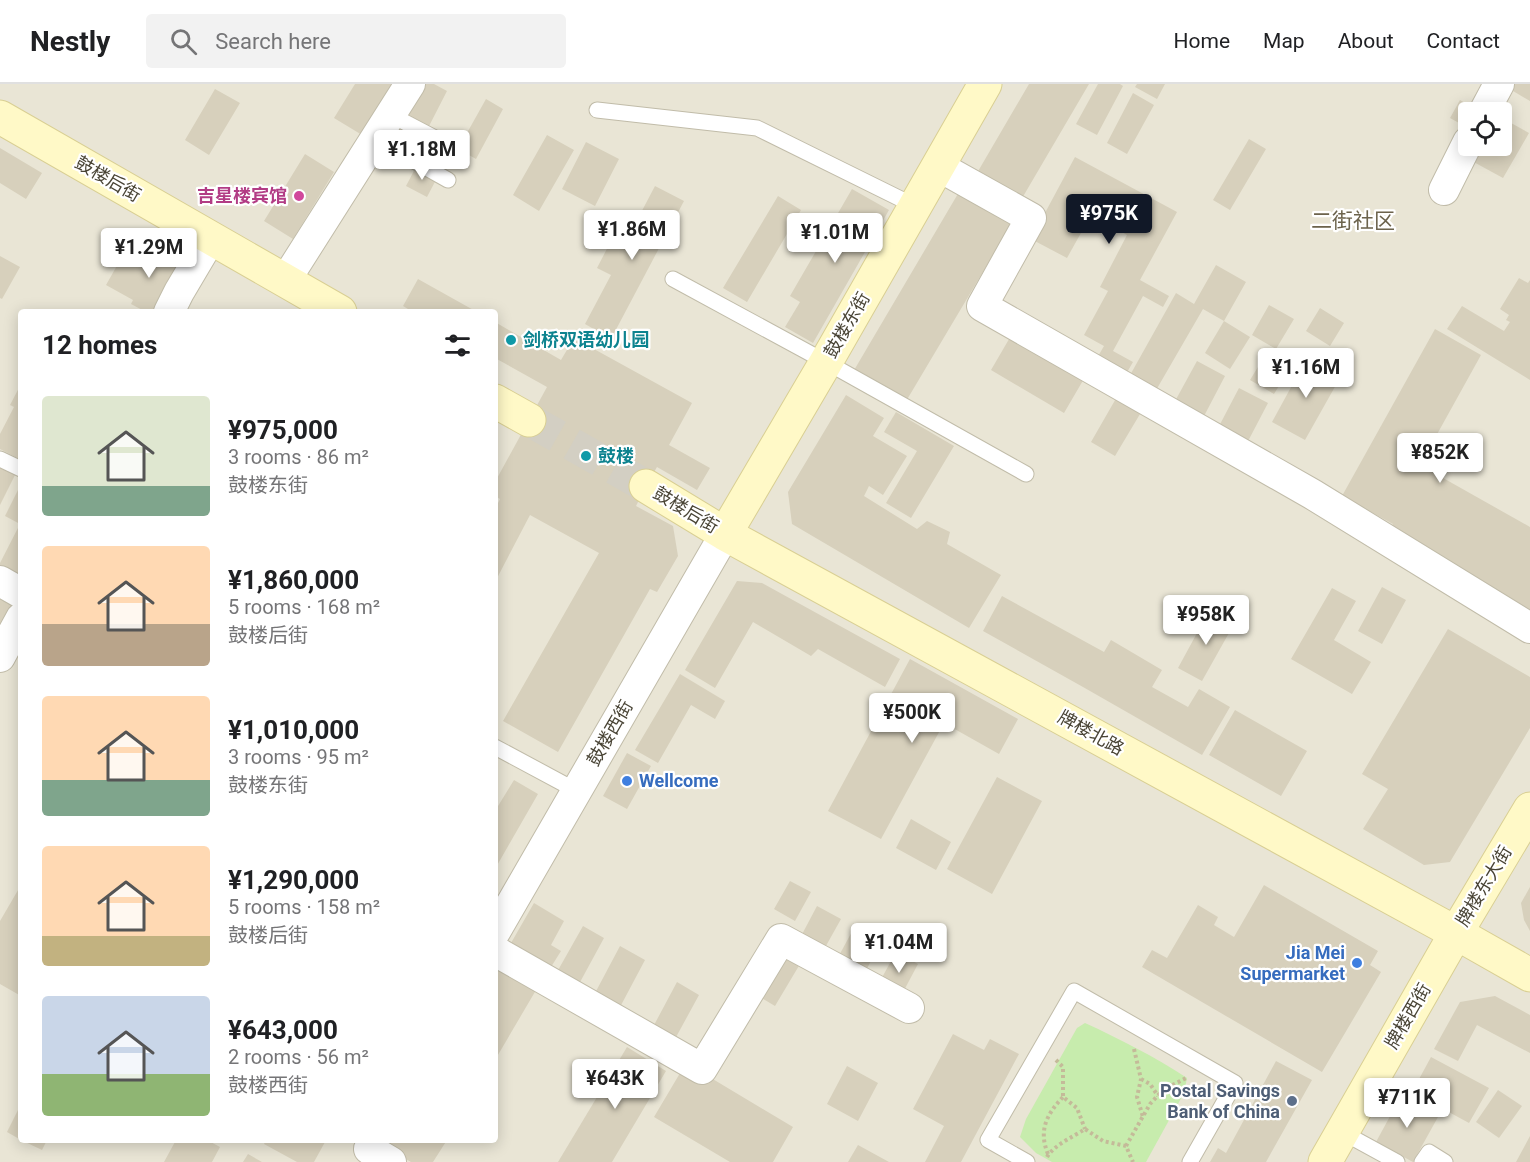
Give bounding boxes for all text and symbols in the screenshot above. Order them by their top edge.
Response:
search box [146,14,566,68]
text: Nestly [30,25,110,58]
icon: search [167,25,200,58]
text: Search here [215,29,331,54]
text: Home [1174,29,1230,53]
text: Map [1263,29,1305,53]
text: About [1338,29,1394,53]
text: Contact [1427,29,1500,53]
map controls [1458,102,1512,156]
button: locate [1458,102,1512,156]
pin: ¥1.18M [373,130,471,181]
text: ¥1.18M [388,137,456,161]
street label: 鼓楼后街 [72,151,145,206]
place label: 吉星楼宾馆 [197,185,287,206]
marker: 吉星楼宾馆 [292,189,306,203]
pin: ¥975K [1067,194,1151,245]
text: ¥975K [1080,201,1138,225]
district label: 二街社区 [1311,209,1395,233]
pin: ¥1.86M [583,210,681,261]
pin: ¥1.01M [786,213,884,264]
text: ¥1.86M [598,217,666,241]
text: ¥1.01M [801,220,869,244]
pin: ¥1.29M [100,228,198,279]
text: ¥1.29M [115,235,183,259]
street label: 鼓楼东街 [819,288,874,361]
icon: filters [441,329,474,362]
place label: 剑桥双语幼儿园 [523,329,649,350]
text: 12 homes [42,330,157,360]
marker: 剑桥双语幼儿园 [504,333,518,347]
pin: ¥1.16M [1257,348,1355,399]
text: ¥1.16M [1272,355,1340,379]
text: ¥975,000 [228,415,338,445]
icon: home [90,420,162,492]
pin: ¥852K [1398,433,1482,484]
text: ¥852K [1411,440,1469,464]
text: 3 rooms · 86 m² [228,445,369,469]
place label: 鼓楼 [598,445,634,466]
marker: 鼓楼 [579,449,593,463]
text: 鼓楼东街 [228,473,308,497]
street label: 鼓楼后街 [650,482,723,537]
text: ¥1,860,000 [228,565,359,595]
icon: home [90,570,162,642]
text: 5 rooms · 168 m² [228,595,380,619]
pin: ¥958K [1164,595,1248,646]
text: ¥958K [1177,602,1235,626]
text: 鼓楼后街 [228,623,308,647]
pin: ¥500K [870,693,954,744]
street label: 鼓楼西街 [582,696,637,769]
text: ¥500K [883,700,941,724]
street label: 牌楼北路 [1055,706,1128,759]
text: ¥1,010,000 [228,715,359,745]
icon: home [90,720,162,792]
text: 3 rooms · 95 m² [228,745,369,769]
place label: Wellcome [639,770,719,791]
text: 鼓楼东街 [228,773,308,797]
marker: Wellcome [620,774,634,788]
street label: 牌楼东大街 [1451,842,1516,930]
text: ¥1,290,000 [228,865,359,895]
icon: home [90,870,162,942]
text: 5 rooms · 158 m² [228,895,380,919]
text: 鼓楼后街 [228,923,308,947]
pin: ¥1.04M [850,923,948,974]
text: ¥1.04M [865,930,933,954]
place label: Jia Mei Supermarket [1240,942,1345,984]
marker: Jia Mei Supermarket [1350,956,1364,970]
street label: 牌楼西街 [1380,979,1435,1052]
text: ¥643,000 [228,1015,338,1045]
icon: home [90,1020,162,1092]
text: 2 rooms · 56 m² [228,1045,369,1069]
pin: ¥643K [573,1059,657,1110]
text: ¥643K [586,1066,644,1090]
text: 鼓楼西街 [228,1073,308,1097]
pin: ¥711K [1365,1078,1449,1129]
place label: Postal Savings Bank of China [1160,1080,1280,1122]
text: ¥711K [1378,1085,1436,1109]
marker: Postal Savings Bank of China [1285,1094,1299,1108]

